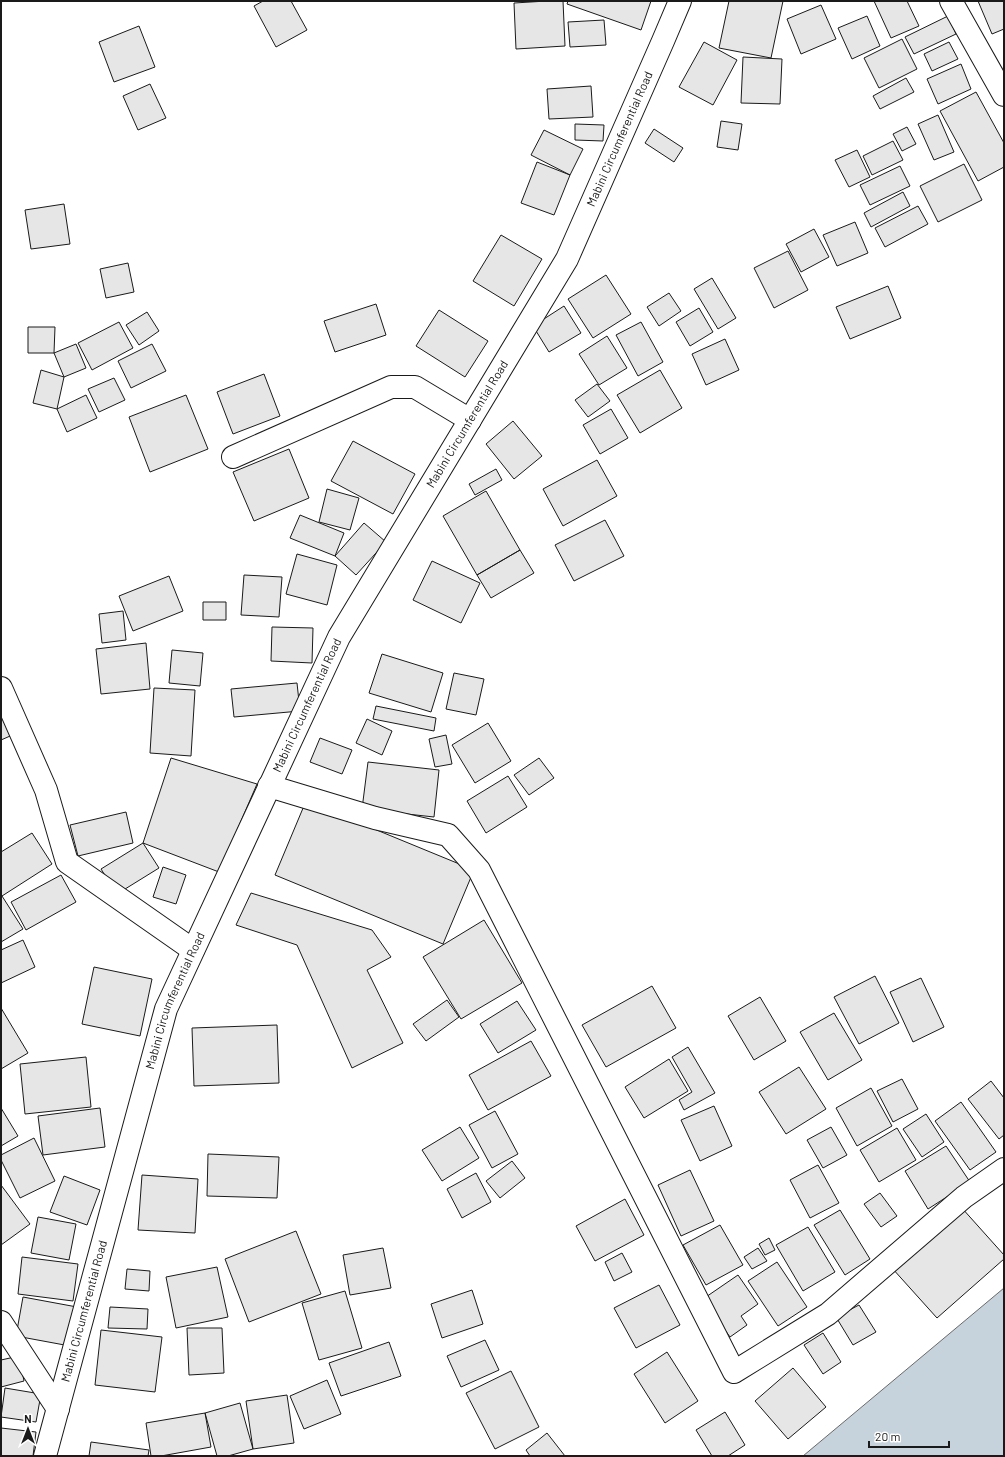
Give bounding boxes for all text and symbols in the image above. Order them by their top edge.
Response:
street label: Mabini Circumferential Road [583,69,655,208]
street label: Mabini Circumferential Road [423,357,510,490]
street label: Mabini Circumferential Road [269,636,343,774]
street label: Mabini Circumferential Road [142,929,207,1071]
street label: Mabini Circumferential Road [57,1239,109,1383]
north arrow [8,1409,48,1449]
text: N [24,1412,32,1425]
scale bar [869,1423,949,1449]
text: 20 m [875,1429,901,1443]

